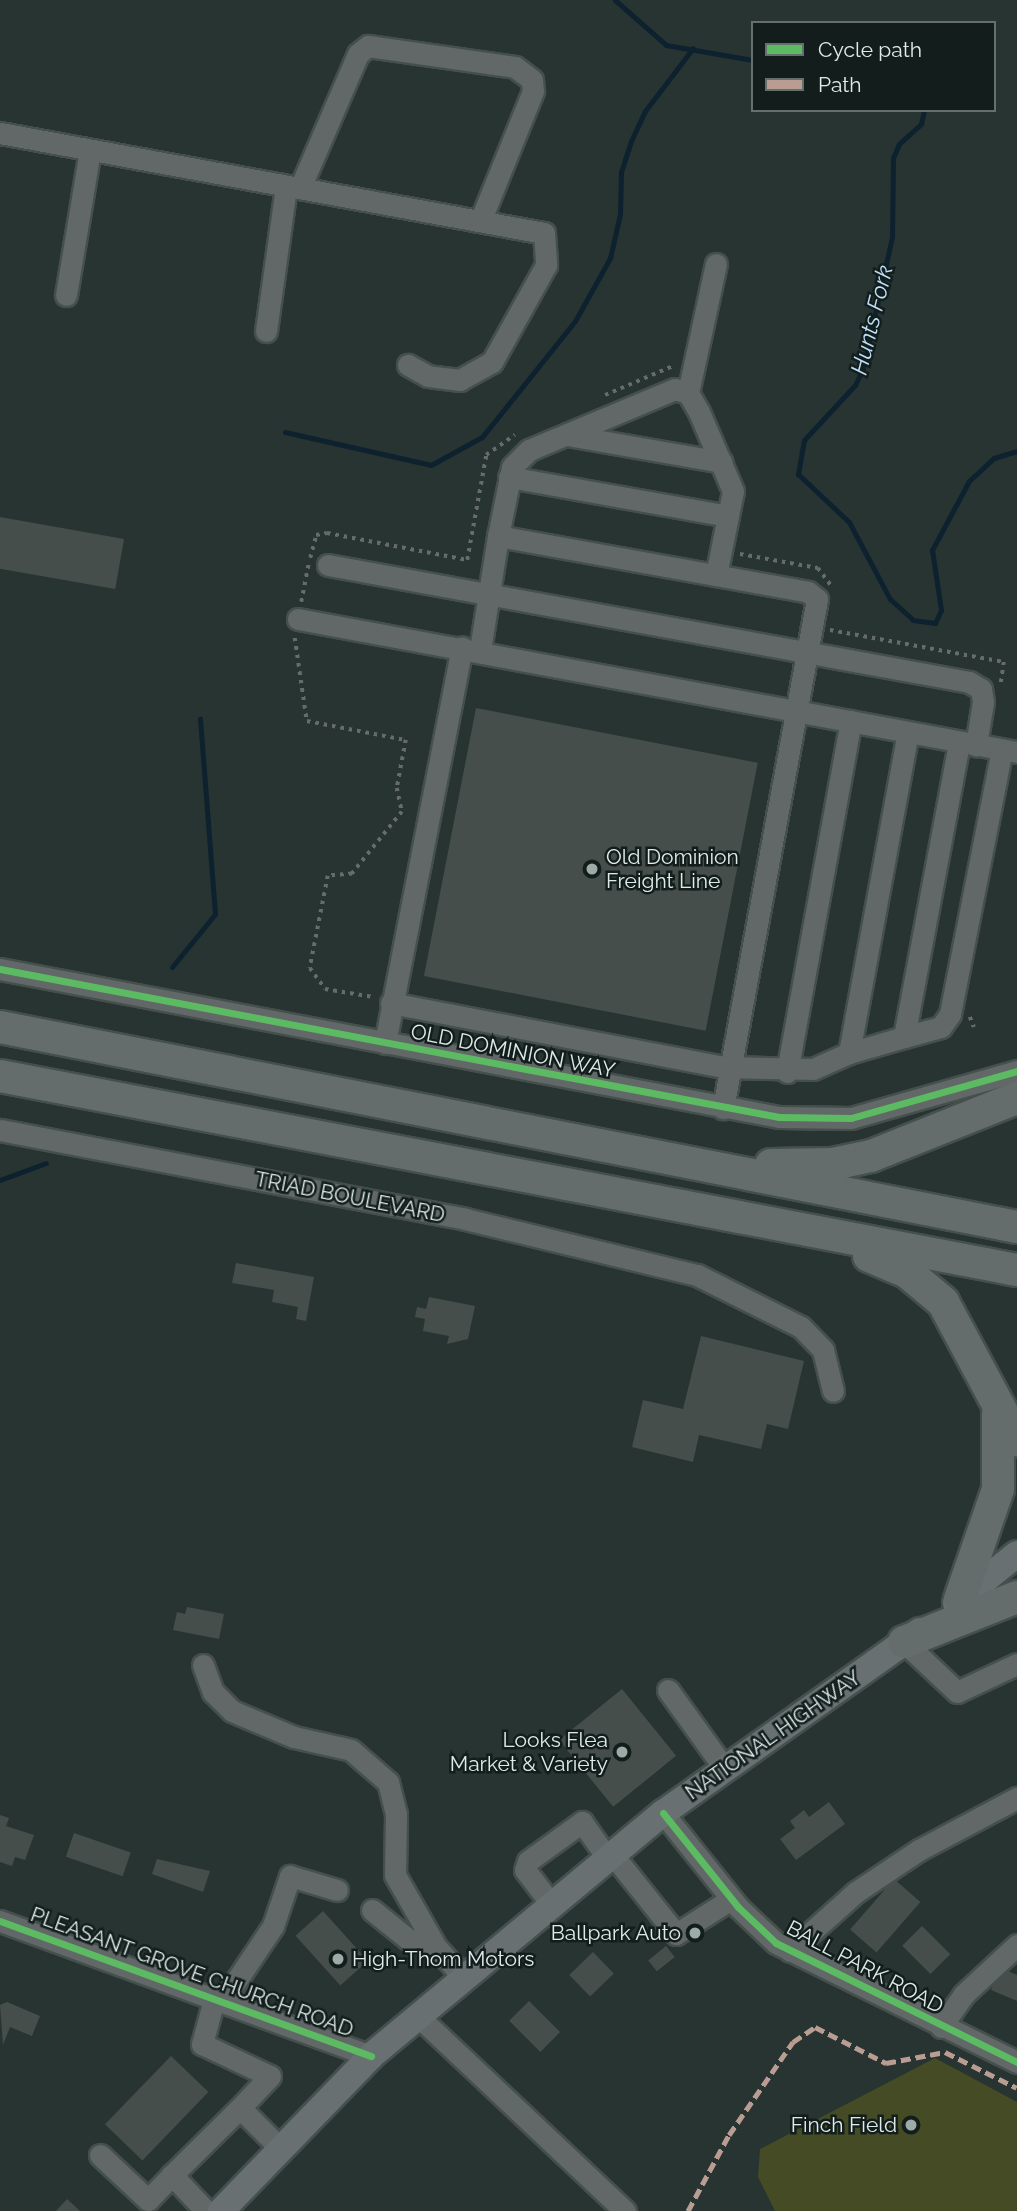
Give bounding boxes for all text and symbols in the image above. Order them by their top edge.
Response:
legend [751,21,996,112]
text: Cycle path [818,37,922,62]
text: Path [818,72,862,97]
water label: Hunts Fork [845,262,899,378]
place label: Old Dominion Freight Line [606,844,739,894]
marker: Old Dominion Freight Line [584,861,600,877]
street label: OLD DOMINION WAY [408,1019,618,1083]
street label: TRIAD BOULEVARD [253,1166,447,1228]
street label: NATIONAL HIGHWAY [680,1665,866,1805]
place label: Looks Flea Market & Variety [449,1727,608,1777]
marker: Looks Flea Market & Variety [614,1744,630,1760]
street label: PLEASANT GROVE CHURCH ROAD [27,1902,357,2042]
street label: BALL PARK ROAD [782,1915,948,2019]
place label: Ballpark Auto [550,1920,681,1946]
marker: Ballpark Auto [687,1925,703,1941]
place label: High-Thom Motors [352,1946,534,1972]
marker: High-Thom Motors [330,1951,346,1967]
place label: Finch Field [791,2112,897,2138]
marker: Finch Field [903,2117,919,2133]

